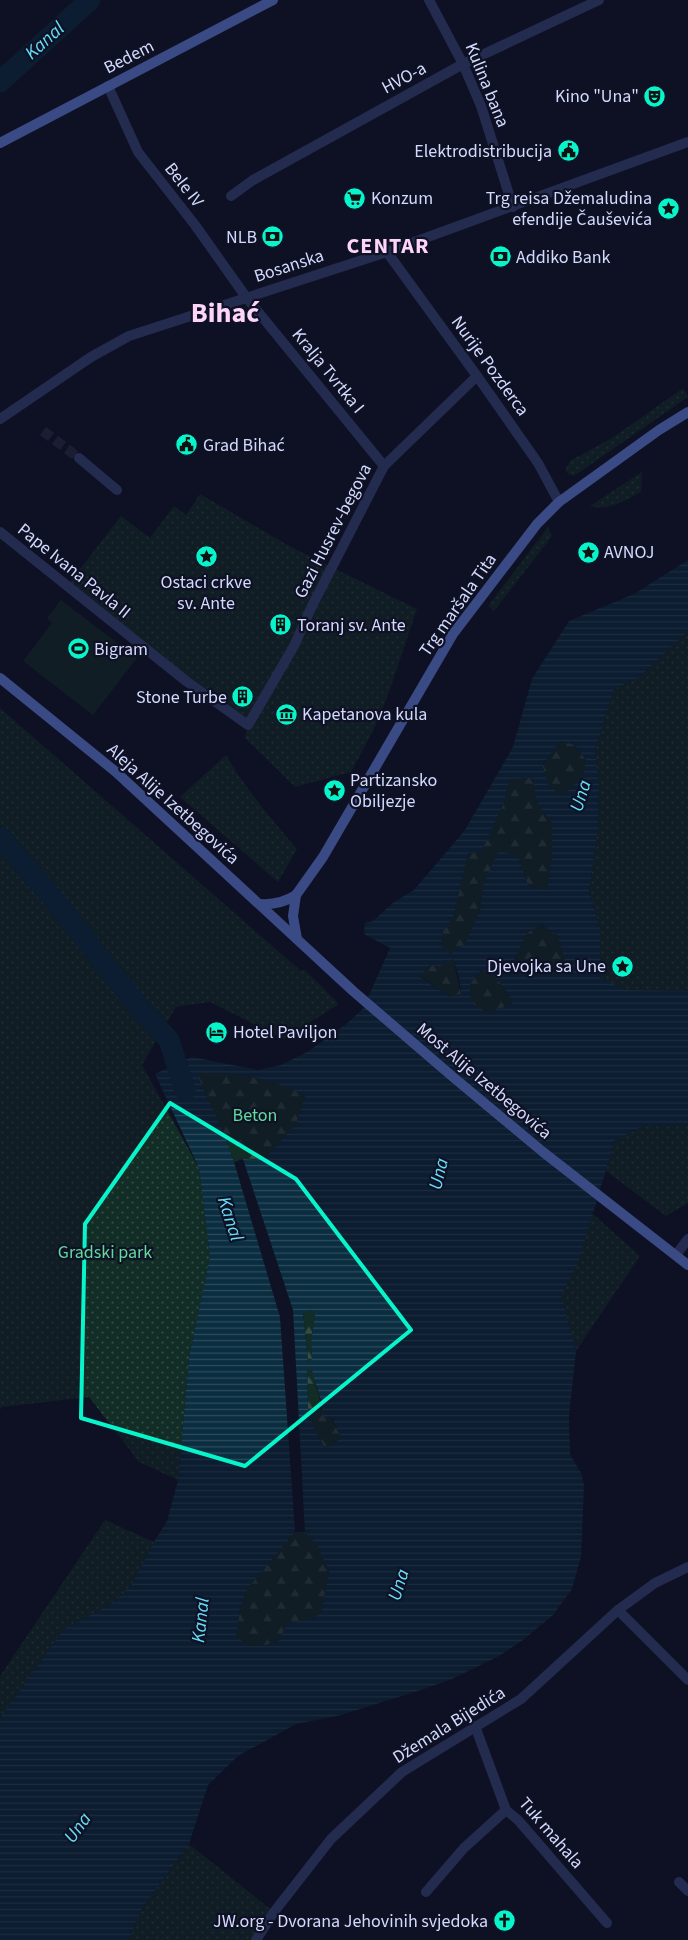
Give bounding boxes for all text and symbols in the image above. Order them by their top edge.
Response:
water label: Kanal [19,16,71,66]
street label: Bedem [100,34,158,80]
street label: Kulina bana [459,39,515,131]
street label: HVO-a [377,56,431,100]
place label: Kino "Una" [555,84,639,109]
theatre icon: Kino "Una" [643,84,667,108]
place label: Elektrodistribucija [414,139,552,164]
public building icon: Elektrodistribucija [556,139,580,163]
street label: Bele IV [159,157,210,213]
supermarket icon: Konzum [343,186,367,210]
place label: Konzum [371,186,433,211]
place label: Trg reisa Džemaludina efendije Čauševića [486,186,652,232]
place icon: Trg reisa Džemaludina efendije Čauševića [656,196,680,220]
place label: NLB [226,225,257,250]
bank icon: NLB [261,225,285,249]
district label: CENTAR [347,230,429,262]
street label: Bosanska [251,243,327,289]
bank icon: Addiko Bank [488,245,512,269]
place label: Addiko Bank [516,245,611,270]
district label: Bihać [191,293,260,333]
street label: Nurije Pozderca [445,311,535,421]
street label: Kralja Tvrtka I [286,323,370,419]
public building icon: Grad Bihać [175,433,199,457]
place label: Grad Bihać [203,433,285,458]
street label: Gazi Husrev-begova [288,459,378,603]
street label: Pape Ivana Pavla II [12,518,136,624]
place icon: AVNOJ [576,540,600,564]
place label: AVNOJ [604,540,654,565]
place icon: Ostaci crkve sv. Ante [194,545,218,569]
street label: Trg maršala Tita [413,548,503,662]
place label: Ostaci crkve sv. Ante [161,570,251,616]
building icon: Toranj sv. Ante [269,613,293,637]
place label: Toranj sv. Ante [297,613,406,638]
sports icon: Bigram [66,637,90,661]
place label: Bigram [94,637,148,662]
place label: Stone Turbe [136,685,227,710]
building icon: Stone Turbe [231,685,255,709]
museum icon: Kapetanova kula [274,702,298,726]
place label: Kapetanova kula [302,702,427,727]
street label: Aleja Alije Izetbegovića [101,738,245,870]
place label: Partizansko Obiljezje [350,768,437,814]
water label: Una [563,777,599,815]
place icon: Partizansko Obiljezje [322,778,346,802]
place label: Djevojka sa Une [487,954,606,979]
place icon: Djevojka sa Une [610,954,634,978]
street label: Most Alije Izetbegovića [411,1017,557,1145]
hotel icon: Hotel Paviljon [205,1020,229,1044]
place label: Hotel Paviljon [233,1020,337,1045]
park label: Beton [233,1103,277,1128]
water label: Una [422,1155,456,1193]
water label: Kanal [210,1193,250,1245]
park label: Gradski park [58,1240,152,1265]
water label: Una [381,1566,417,1604]
water label: Kanal [185,1596,217,1644]
street label: Džemala Bijedića [388,1680,510,1770]
street label: Tuk mahala [513,1792,589,1874]
water label: Una [58,1807,98,1849]
place label: JW.org - Dvorana Jehovinih svjedoka [213,1909,488,1934]
church icon: JW.org - Dvorana Jehovinih svjedoka [492,1909,516,1933]

